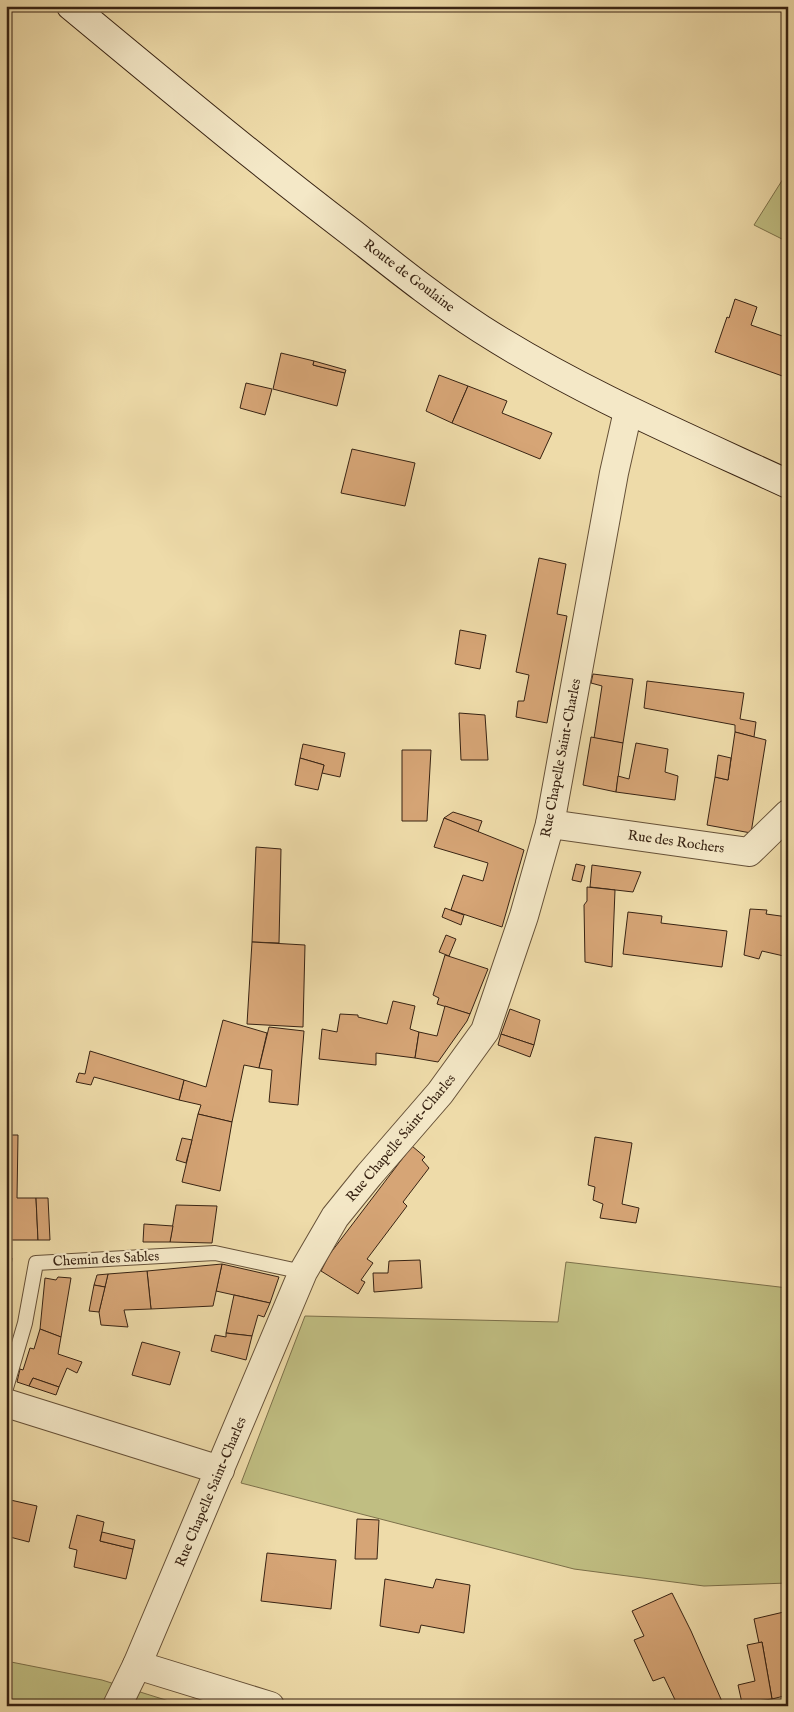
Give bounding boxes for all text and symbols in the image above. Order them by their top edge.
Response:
street label: Route de Goulaine [360,236,459,317]
street label: Rue Chapelle Saint-Charles [537,677,585,839]
street label: Rue des Rochers [627,826,725,858]
street label: Rue Chapelle Saint-Charles [342,1070,460,1206]
street label: Chemin des Sables [52,1247,160,1271]
street label: Rue Chapelle Saint-Charles [171,1414,251,1570]

